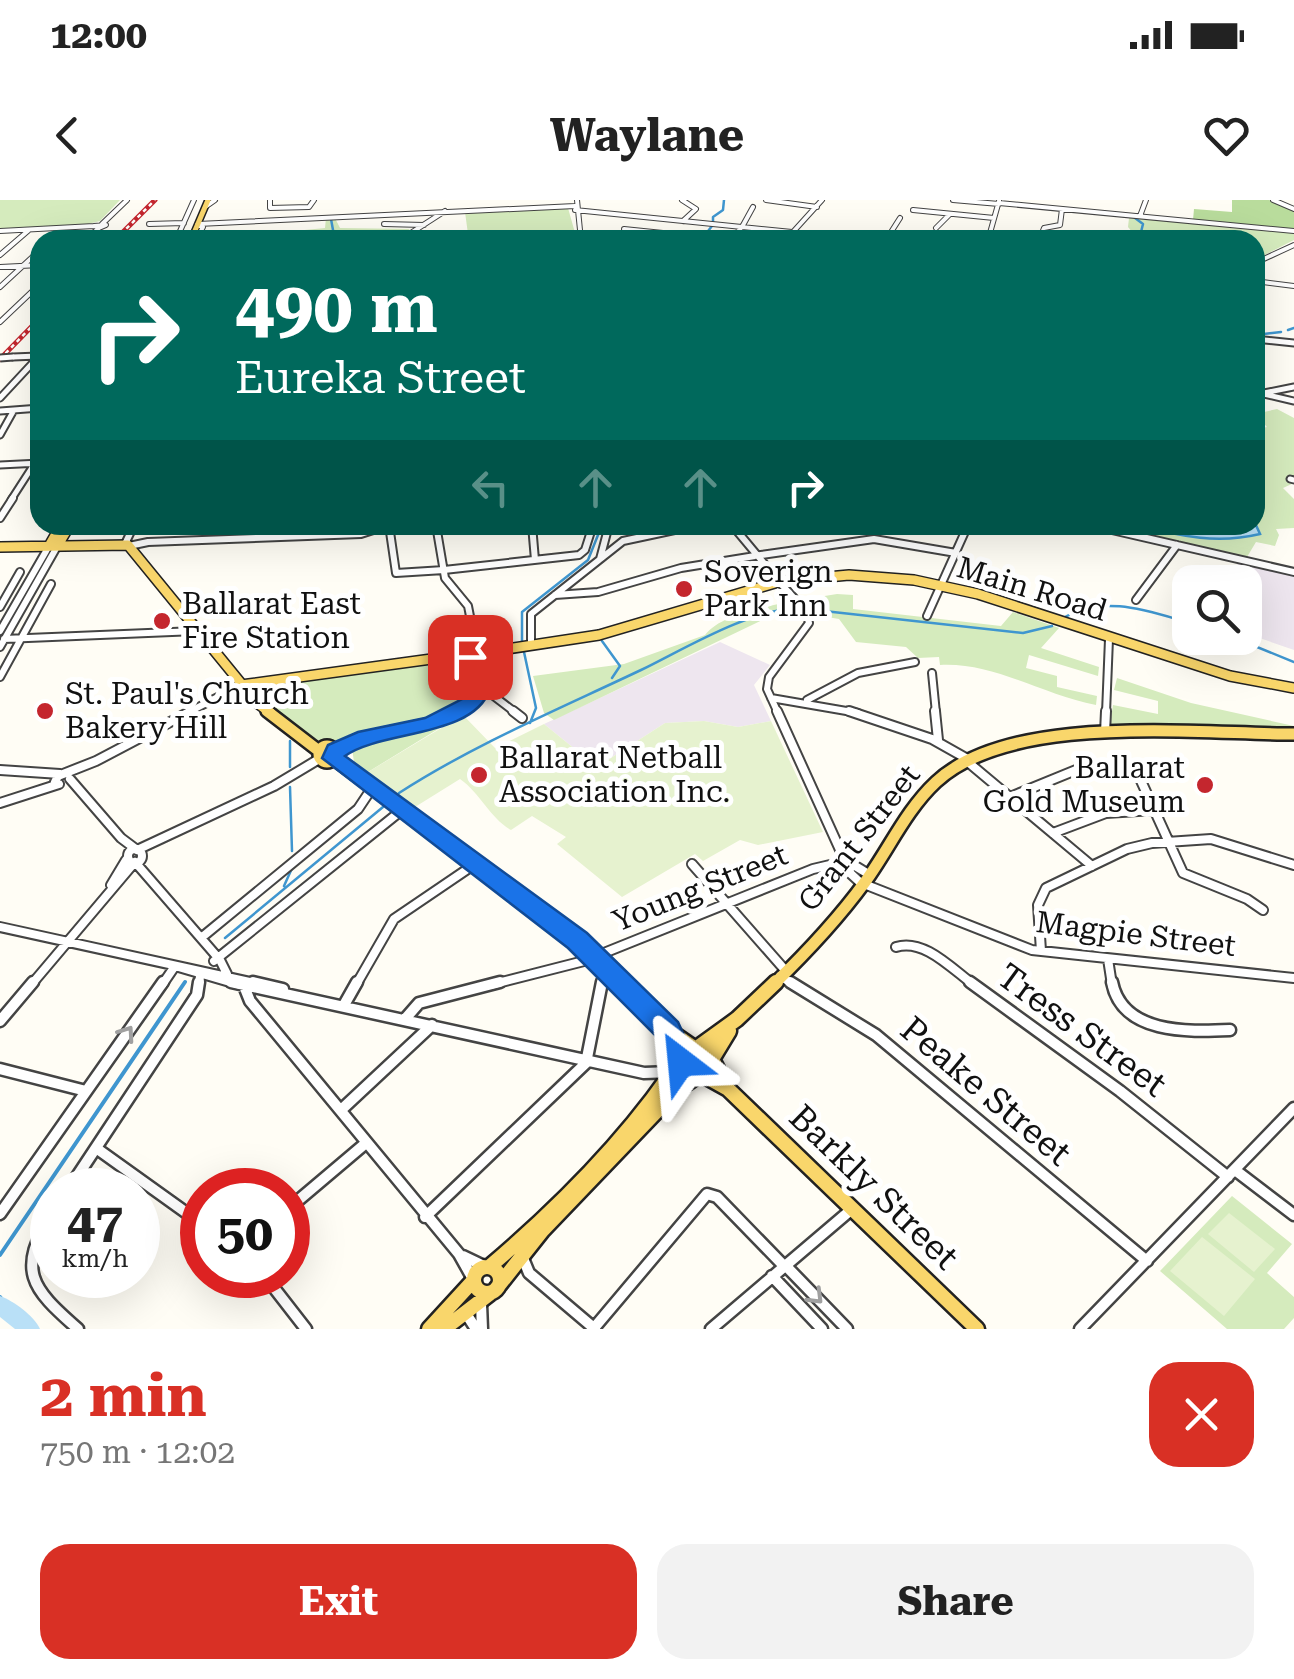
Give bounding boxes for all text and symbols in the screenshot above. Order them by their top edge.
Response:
text: 12:00 [50,13,147,57]
icon: back [40,108,95,163]
icon: heart [1199,108,1254,163]
text: Waylane [550,109,744,162]
text: 490 m [235,267,438,349]
icon: right [70,270,200,400]
text: Eureka Street [235,351,526,404]
icon: left [463,460,518,515]
icon: ahead [568,460,623,515]
icon: ahead [673,460,728,515]
icon: right [778,460,833,515]
street label: Main Road [953,549,1111,628]
place label: Soverign Park Inn [704,554,833,623]
map controls [1172,565,1262,655]
button: search [1172,565,1262,655]
marker: Soverign Park Inn [673,578,695,600]
place label: Ballarat East Fire Station [182,586,361,655]
marker: Ballarat East Fire Station [151,610,173,632]
pin [428,615,513,700]
icon: arrive [443,630,498,685]
place label: St. Paul's Church Bakery Hill [65,676,309,745]
marker: St. Paul's Church Bakery Hill [34,700,56,722]
place label: Ballarat Netball Association Inc. [499,740,730,809]
place label: Ballarat Gold Museum [983,750,1185,819]
street label: Grant Street [791,758,927,918]
marker: Ballarat Netball Association Inc. [468,764,490,786]
marker: Ballarat Gold Museum [1194,774,1216,796]
street label: Young Street [607,837,792,938]
street label: Magpie Street [1034,904,1238,963]
street label: Tress Street [989,955,1174,1105]
street label: Peake Street [892,1008,1079,1174]
position arrow [629,1010,733,1114]
one-way arrow [115,1025,134,1044]
street label: Barkly Street [781,1097,967,1278]
speed limit sign: 50 [180,1168,310,1298]
text: 47 [67,1192,123,1250]
text: km/h [62,1244,128,1273]
one-way arrow [804,1285,822,1303]
text: 2 min [40,1360,207,1431]
button: close [1149,1362,1254,1467]
text: 750 m · 12:02 [40,1433,235,1471]
button: Exit [40,1544,637,1659]
button: Share [657,1544,1254,1659]

